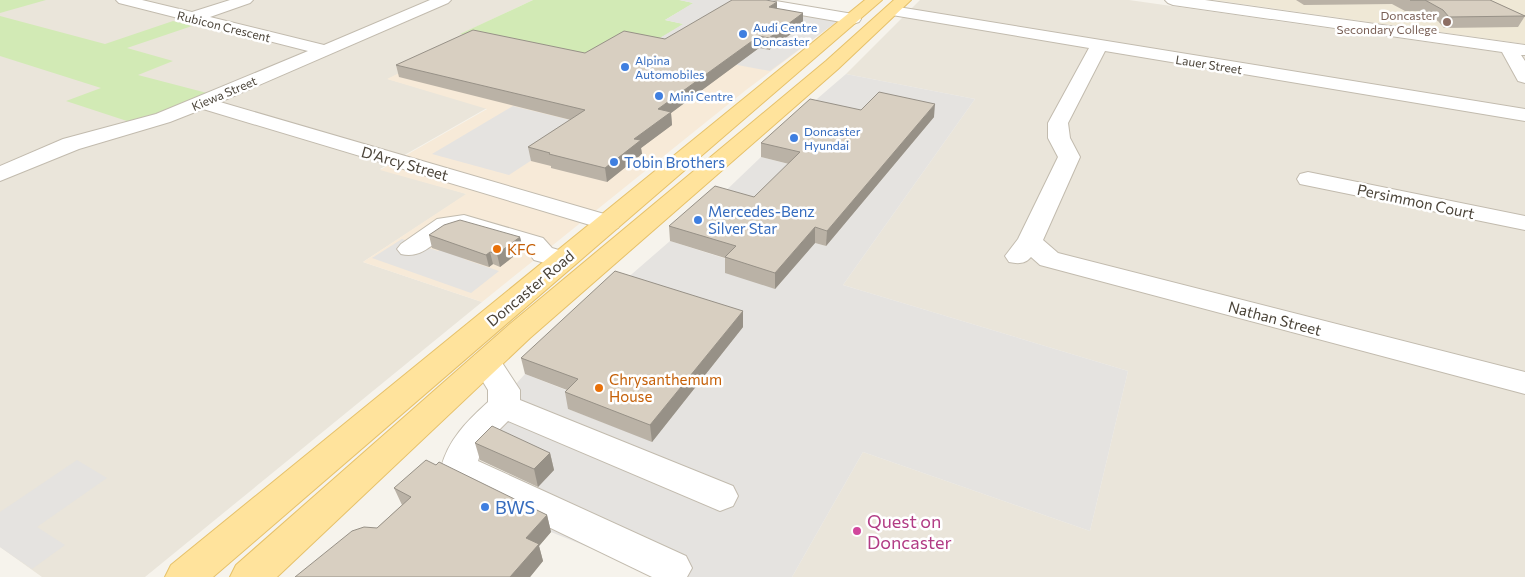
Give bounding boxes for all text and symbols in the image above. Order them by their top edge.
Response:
street label: Rubicon Crescent [176,8,272,44]
place label: Doncaster Secondary College [1337,8,1437,36]
marker: Doncaster Secondary College [1441,16,1453,28]
place label: Audi Centre Doncaster [753,20,817,48]
marker: Audi Centre Doncaster [737,28,749,40]
street label: Lauer Street [1175,52,1243,76]
place label: Alpina Automobiles [635,53,705,81]
marker: Alpina Automobiles [619,61,631,73]
street label: Kiewa Street [189,73,259,113]
place label: Mini Centre [669,89,733,103]
marker: Mini Centre [653,90,665,102]
place label: Doncaster Hyundai [804,124,861,152]
marker: Doncaster Hyundai [788,132,800,144]
street label: D'Arcy Street [359,142,451,184]
place label: Tobin Brothers [624,153,725,171]
marker: Tobin Brothers [608,156,620,168]
street label: Persimmon Court [1356,180,1476,222]
place label: Mercedes-Benz Silver Star [708,202,815,237]
marker: Mercedes-Benz Silver Star [692,214,704,226]
place label: KFC [507,240,536,258]
marker: KFC [491,243,503,255]
street label: Doncaster Road [483,246,577,330]
street label: Nathan Street [1226,297,1324,339]
place label: Chrysanthemum House [609,370,722,405]
marker: Chrysanthemum House [593,382,605,394]
place label: BWS [495,496,535,518]
marker: BWS [479,501,491,513]
place label: Quest on Doncaster [867,510,952,553]
marker: Quest on Doncaster [851,525,863,537]

